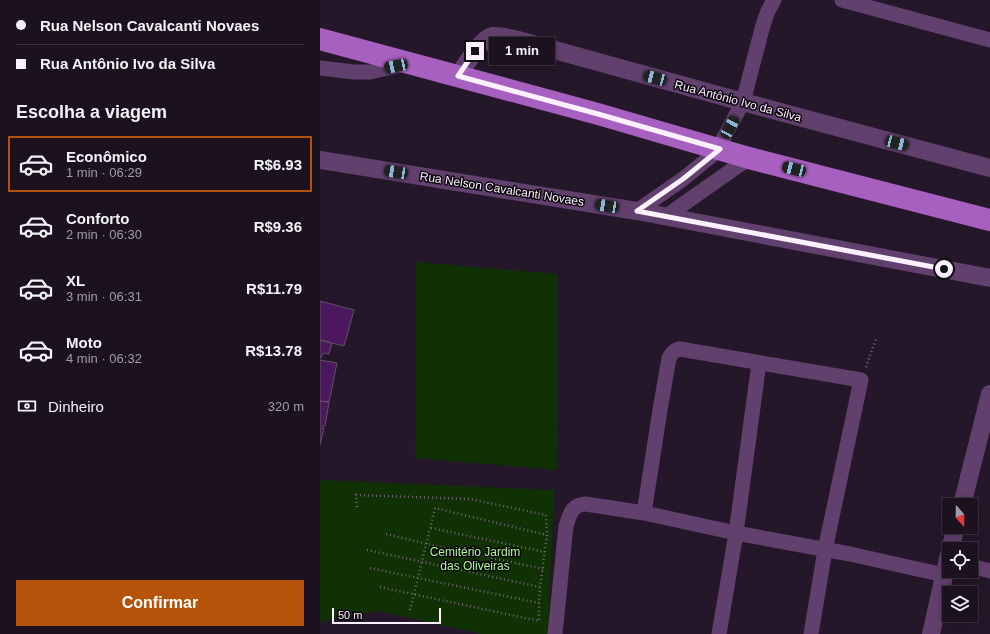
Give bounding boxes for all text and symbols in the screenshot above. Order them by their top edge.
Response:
text: Rua Nelson Cavalcanti Novaes [40,17,259,34]
callout: 1 min [489,37,555,65]
route end [466,42,484,60]
text: 1 min [505,43,539,58]
text: Rua Antônio Ivo da Silva [40,55,215,72]
car [383,58,409,74]
car [642,69,668,87]
street label: Rua Antônio Ivo da Silva [673,77,803,125]
text: Escolha a viagem [16,102,167,122]
car [719,114,741,140]
car [884,134,910,152]
icon: car [18,146,54,182]
text: Econômico [66,148,147,165]
text: R$6.93 [254,156,302,173]
car [781,160,807,178]
car [383,164,409,180]
text: 1 min · 06:29 [66,165,142,180]
street label: Rua Nelson Cavalcanti Novaes [419,169,585,209]
car [594,198,620,214]
icon: car [18,208,54,244]
text: Conforto [66,210,129,227]
text: R$9.36 [254,218,302,235]
text: 2 min · 06:30 [66,227,142,242]
route start [935,260,953,278]
icon: car [18,270,54,306]
text: XL [66,272,85,289]
text: R$11.79 [246,280,302,297]
text: 3 min · 06:31 [66,289,142,304]
icon: car [18,332,54,368]
text: Moto [66,334,102,351]
text: R$13.78 [245,342,302,359]
text: 4 min · 06:32 [66,351,142,366]
icon: cash [16,395,38,417]
text: Dinheiro [48,398,104,415]
text: 320 m [268,399,304,414]
north arrow [942,498,978,534]
map controls [942,498,978,622]
button: locate [942,542,978,578]
park label: Cemitério Jardim das Oliveiras [430,545,520,573]
button: Confirmar [16,580,304,626]
button: layers [942,586,978,622]
scale bar [332,606,441,625]
text: 50 m [338,609,362,621]

